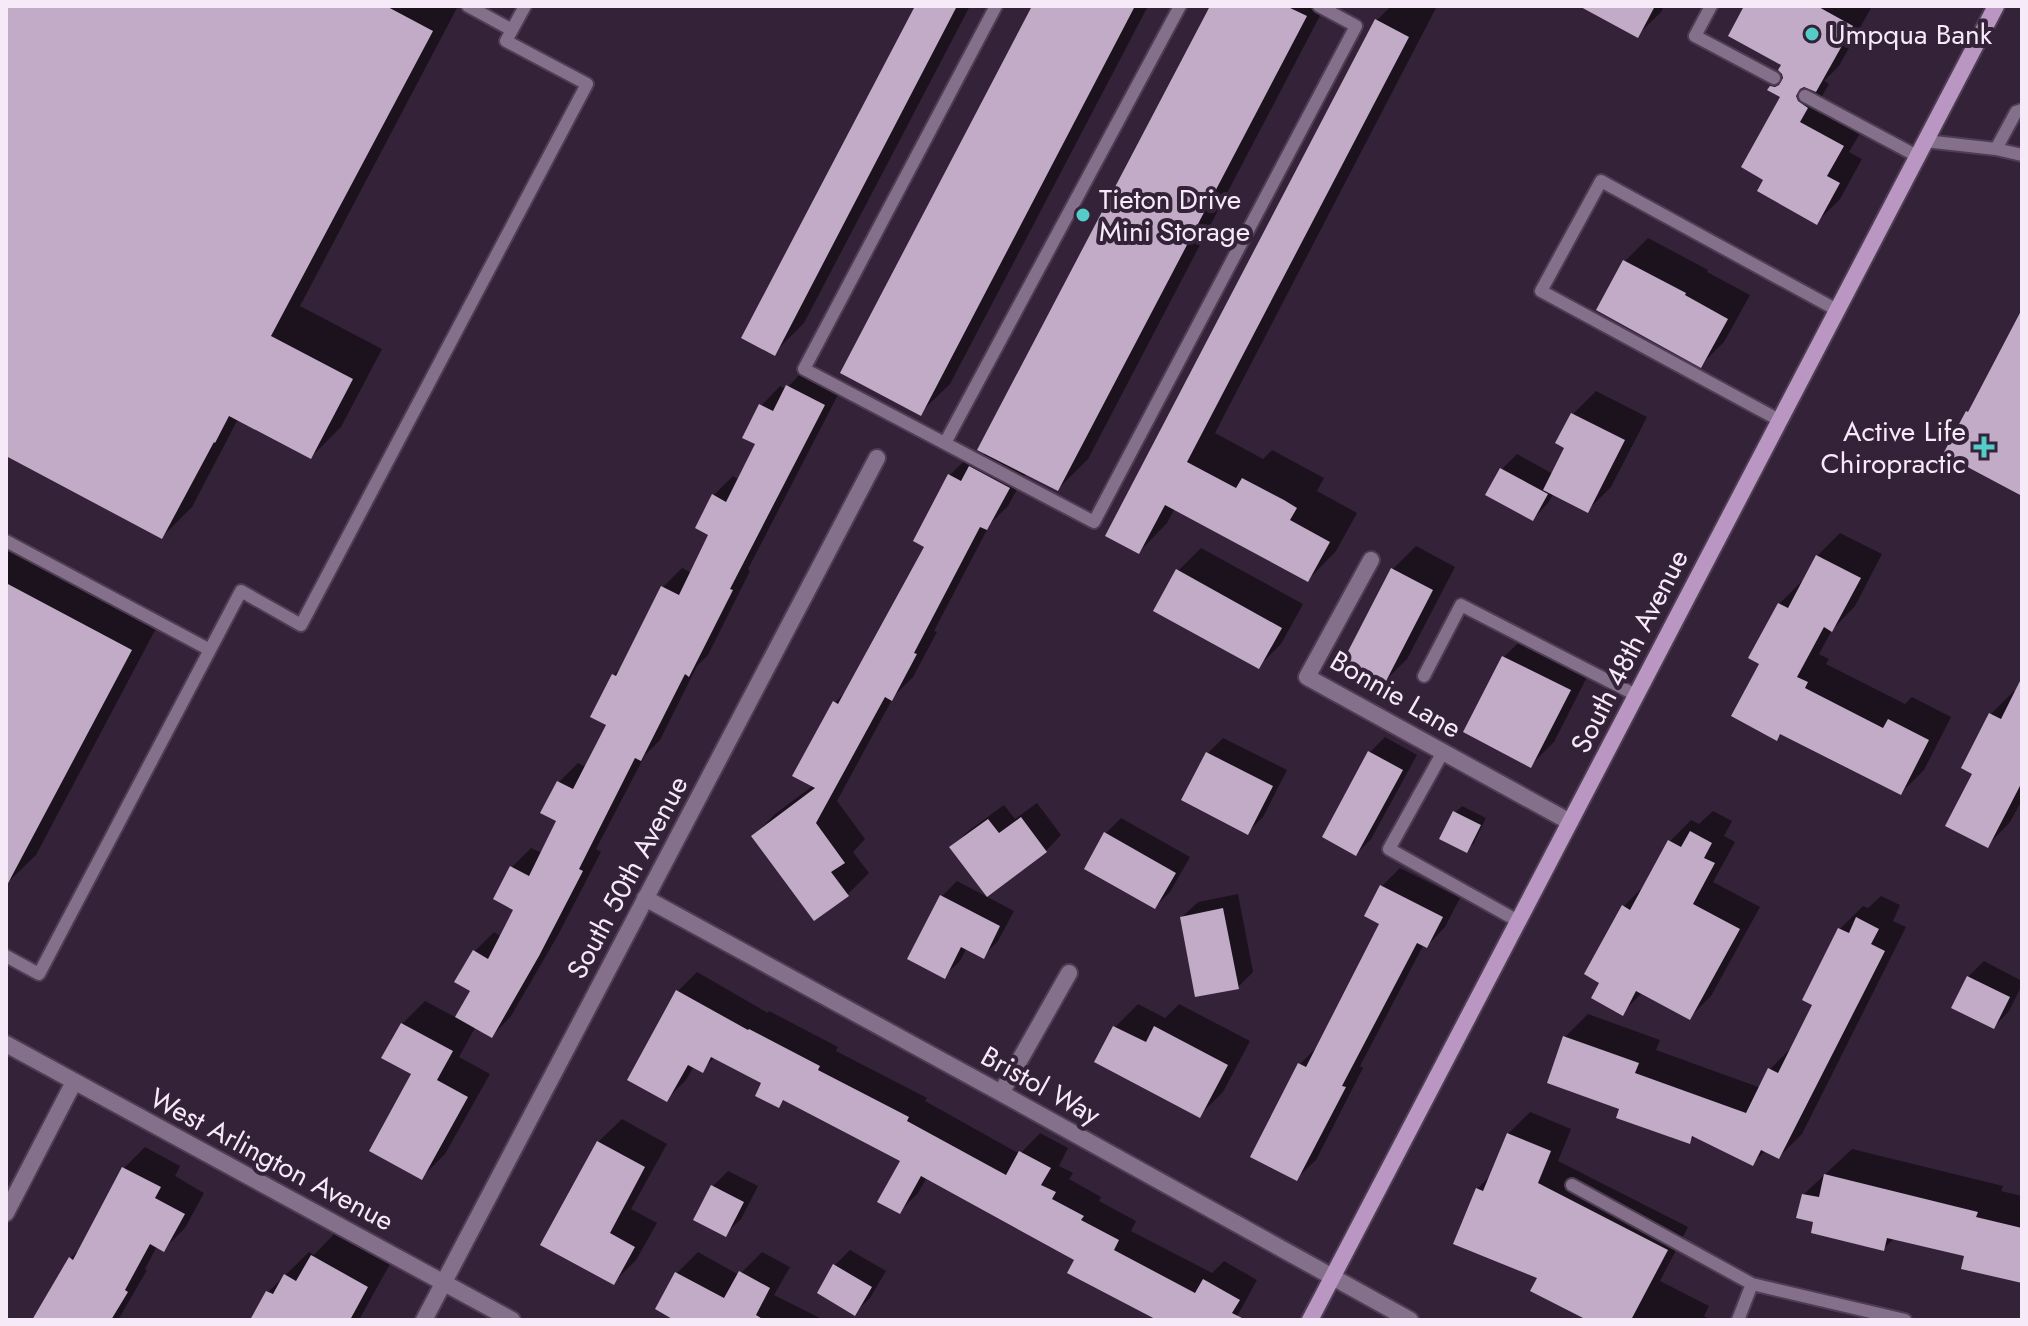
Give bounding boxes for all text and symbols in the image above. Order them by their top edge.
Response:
place label: Umpqua Bank [1828,14,1993,55]
marker: Umpqua Bank [1803,25,1821,43]
place label: Tieton Drive Mini Storage [1099,179,1250,252]
marker: Tieton Drive Mini Storage [1074,206,1092,224]
place label: Active Life Chiropractic [1821,411,1966,484]
marker: Active Life Chiropractic [1973,436,1995,458]
street label: South 48th Avenue [1560,542,1699,760]
street label: Bonnie Lane [1322,640,1469,749]
street label: South 50th Avenue [557,768,698,986]
street label: Bristol Way [973,1036,1109,1135]
street label: West Arlington Avenue [142,1078,401,1241]

